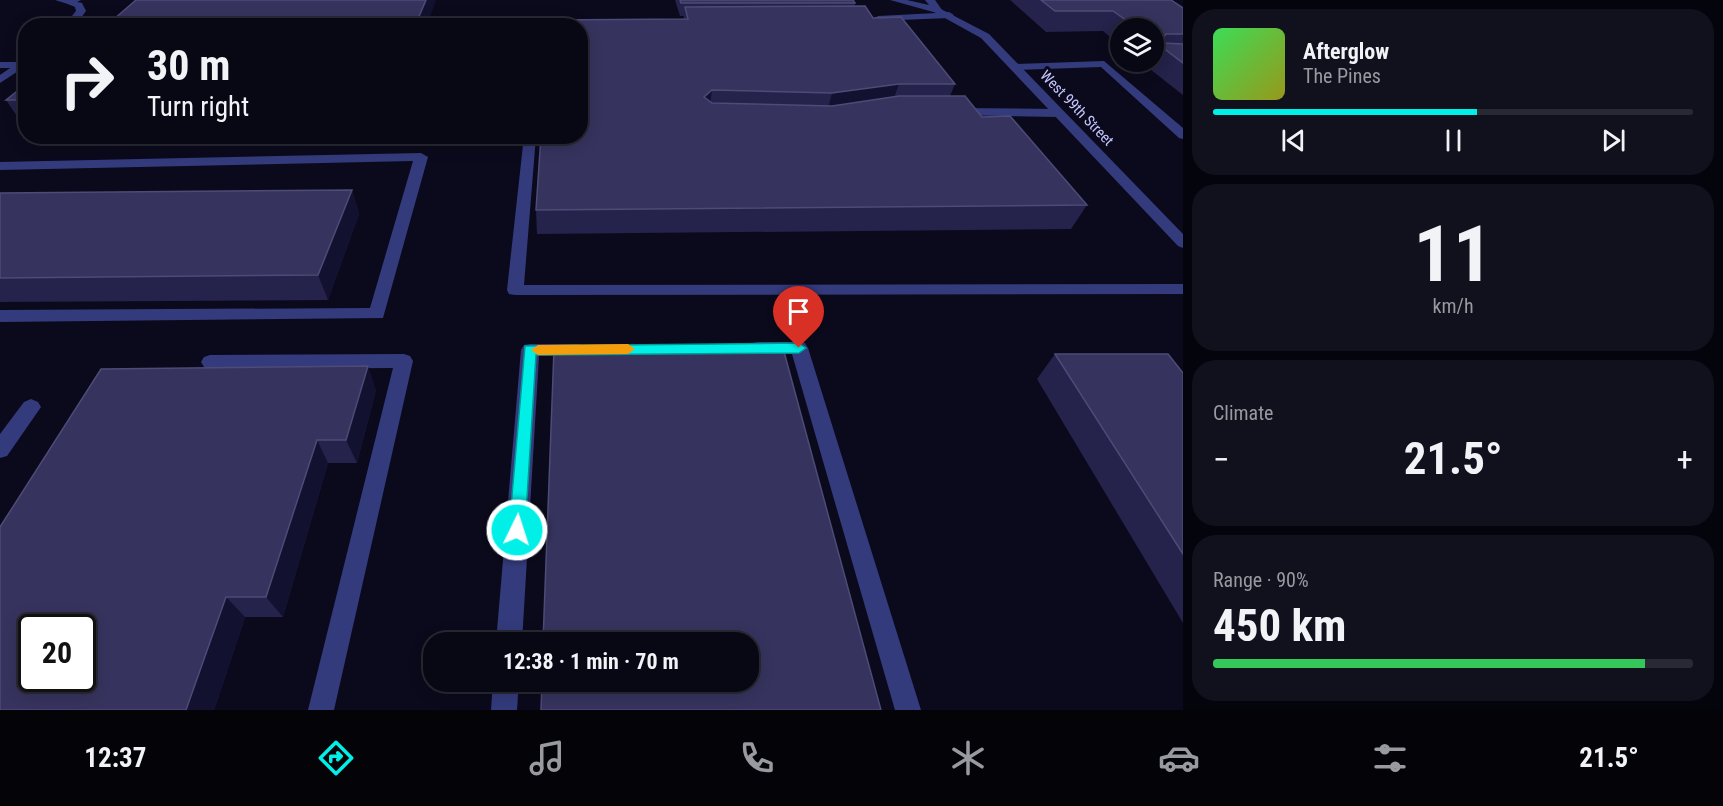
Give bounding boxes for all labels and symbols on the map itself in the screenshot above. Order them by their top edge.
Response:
street label: West 99th Street [1036,66,1118,150]
pin [773,286,824,348]
position arrow [485,498,549,562]
speed limit sign: 20 [18,614,96,692]

